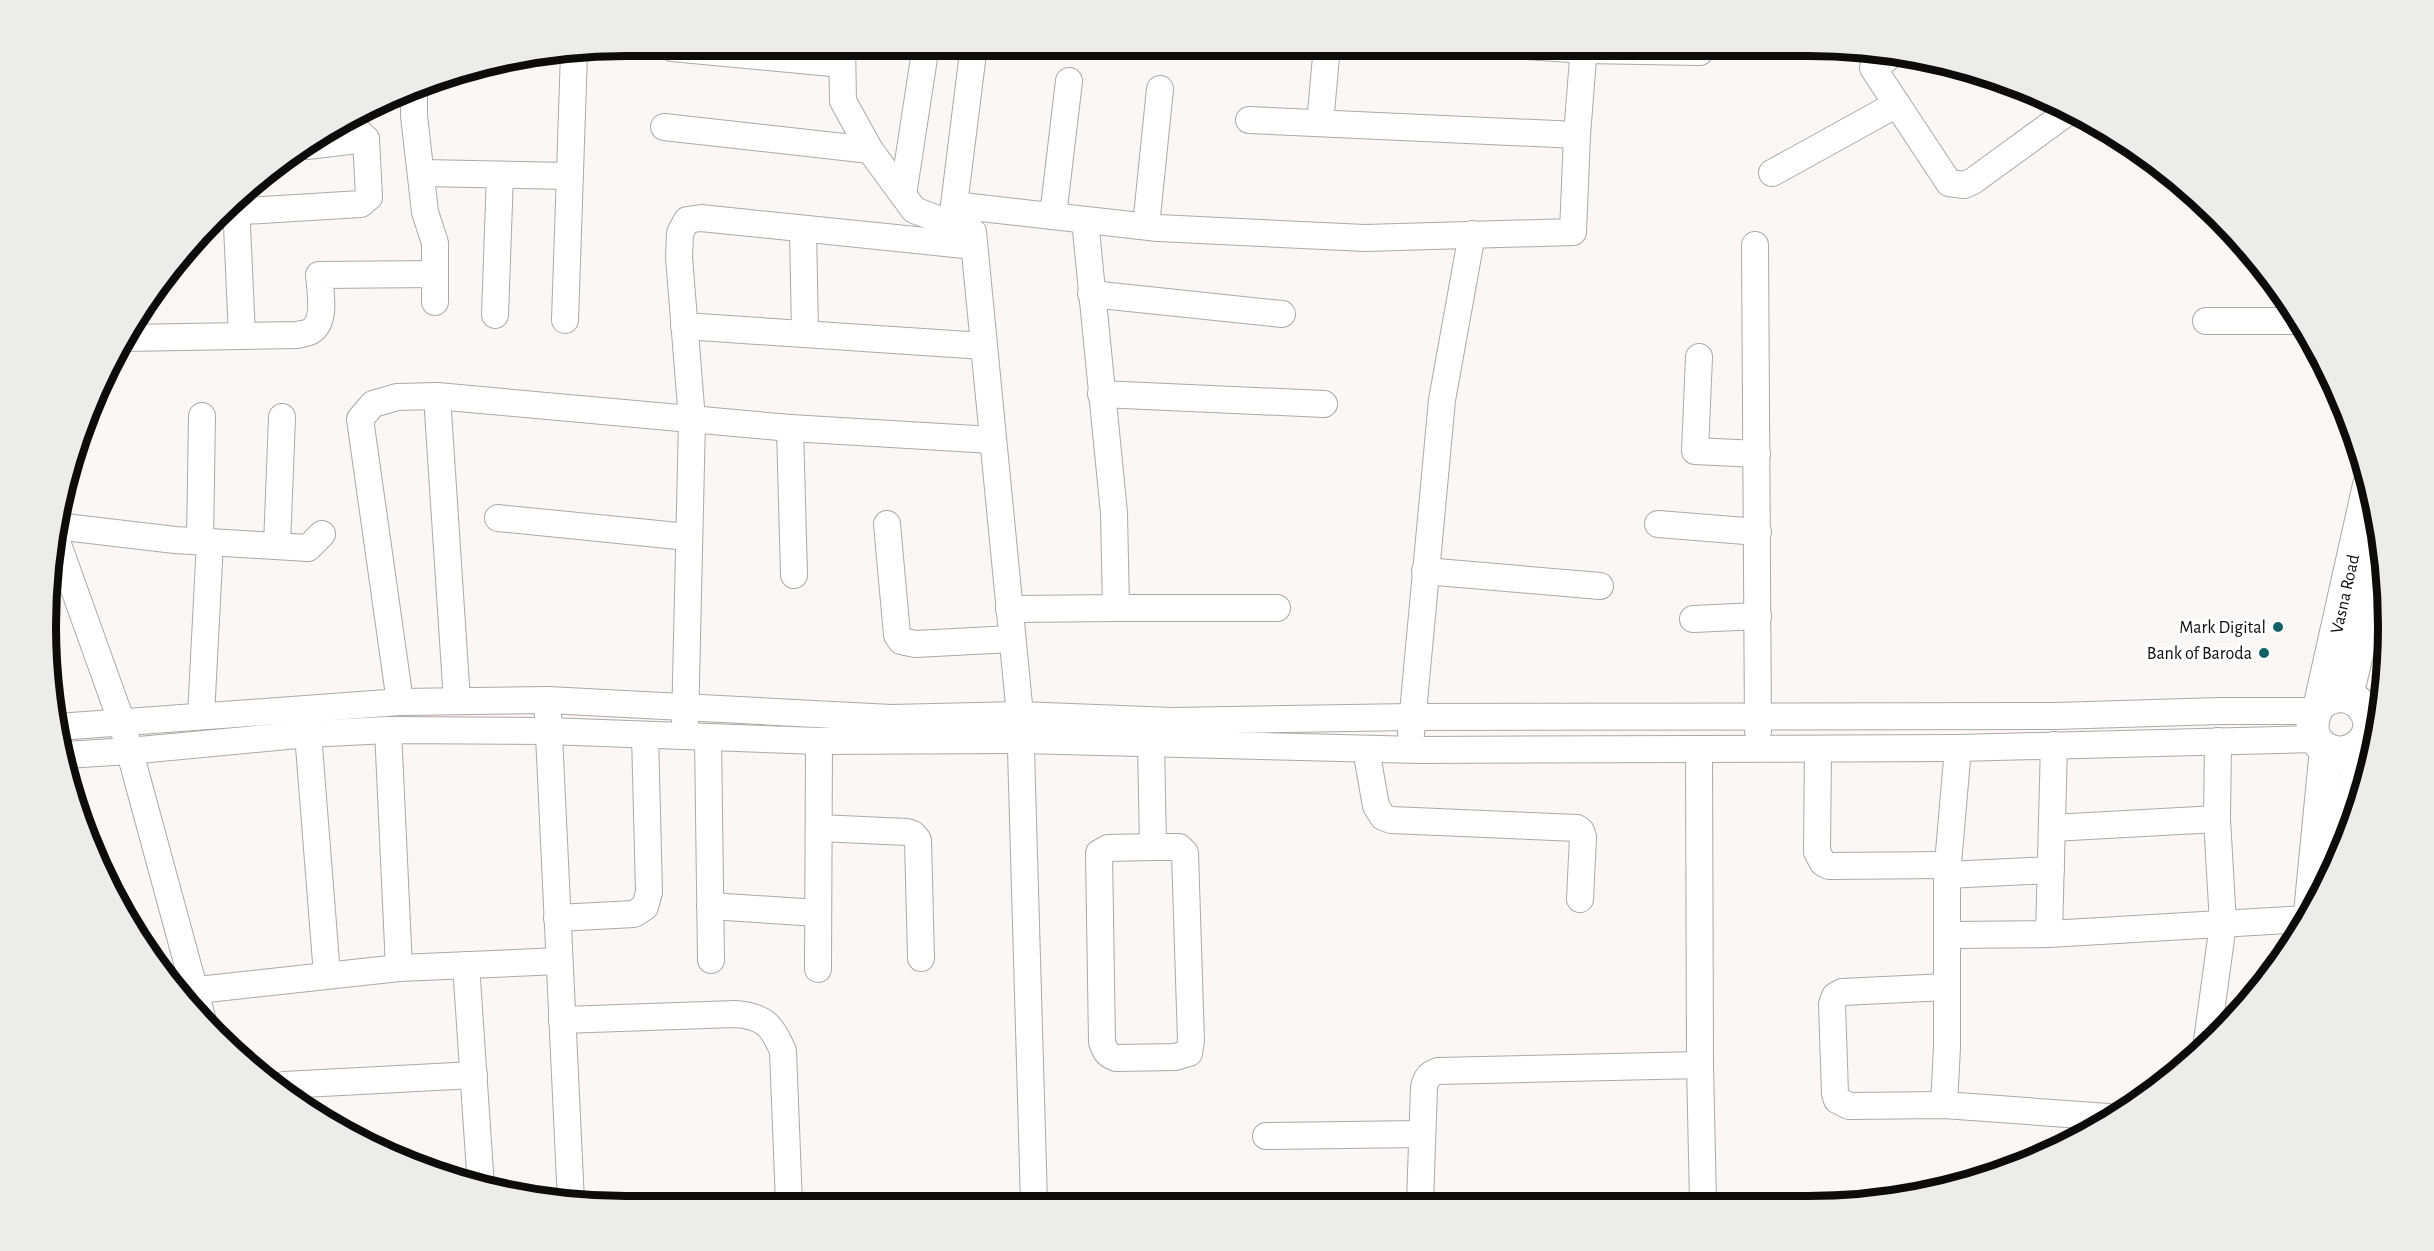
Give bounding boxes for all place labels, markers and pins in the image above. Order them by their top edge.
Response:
place label: Mark Digital [2179,619,2266,637]
marker: Mark Digital [2271,620,2285,634]
place label: Bank of Baroda [2147,645,2252,663]
marker: Bank of Baroda [2257,646,2271,660]

